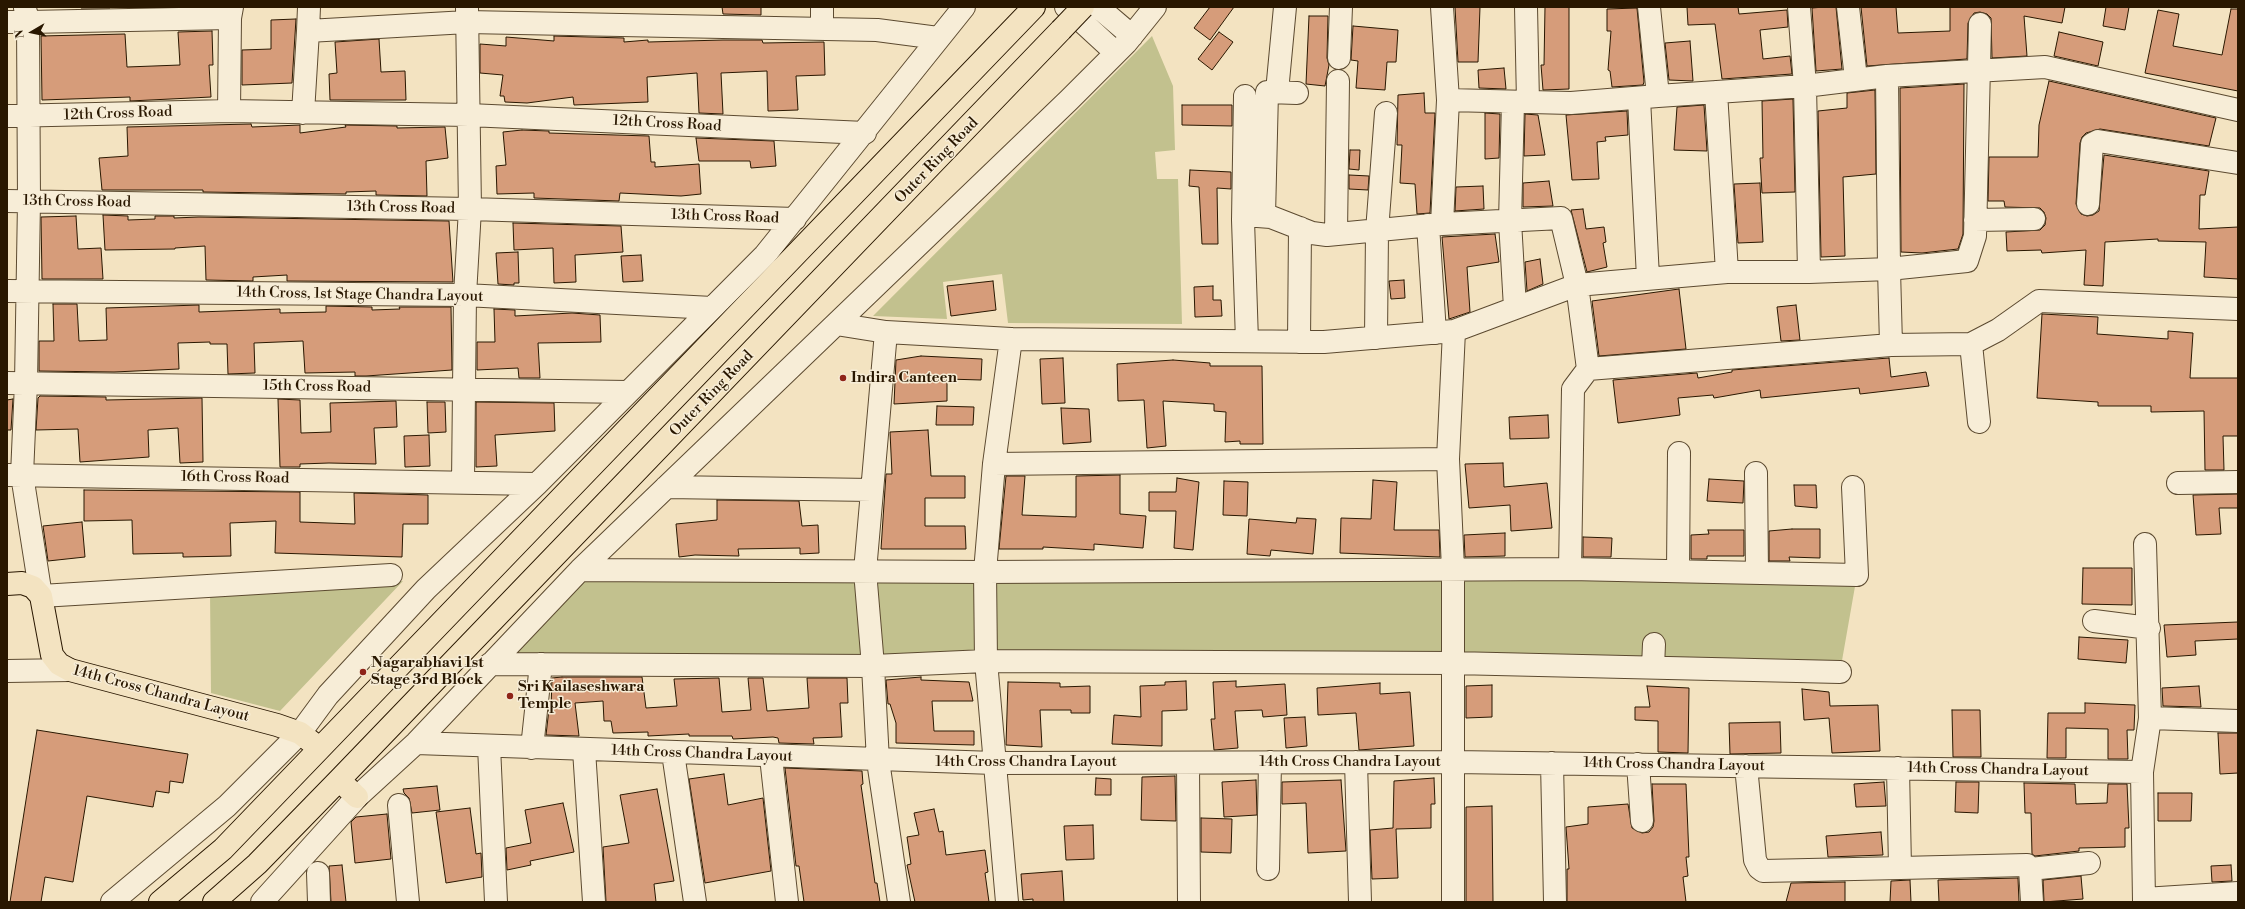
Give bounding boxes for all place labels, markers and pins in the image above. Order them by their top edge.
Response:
place label: Indira Canteen [851,369,957,387]
marker: Indira Canteen [838,373,848,383]
place label: Nagarabhavi 1st Stage 3rd Block [371,654,484,689]
marker: Nagarabhavi 1st Stage 3rd Block [358,667,368,677]
place label: Sri Kailaseshwara Temple [518,678,644,713]
marker: Sri Kailaseshwara Temple [505,691,515,701]

